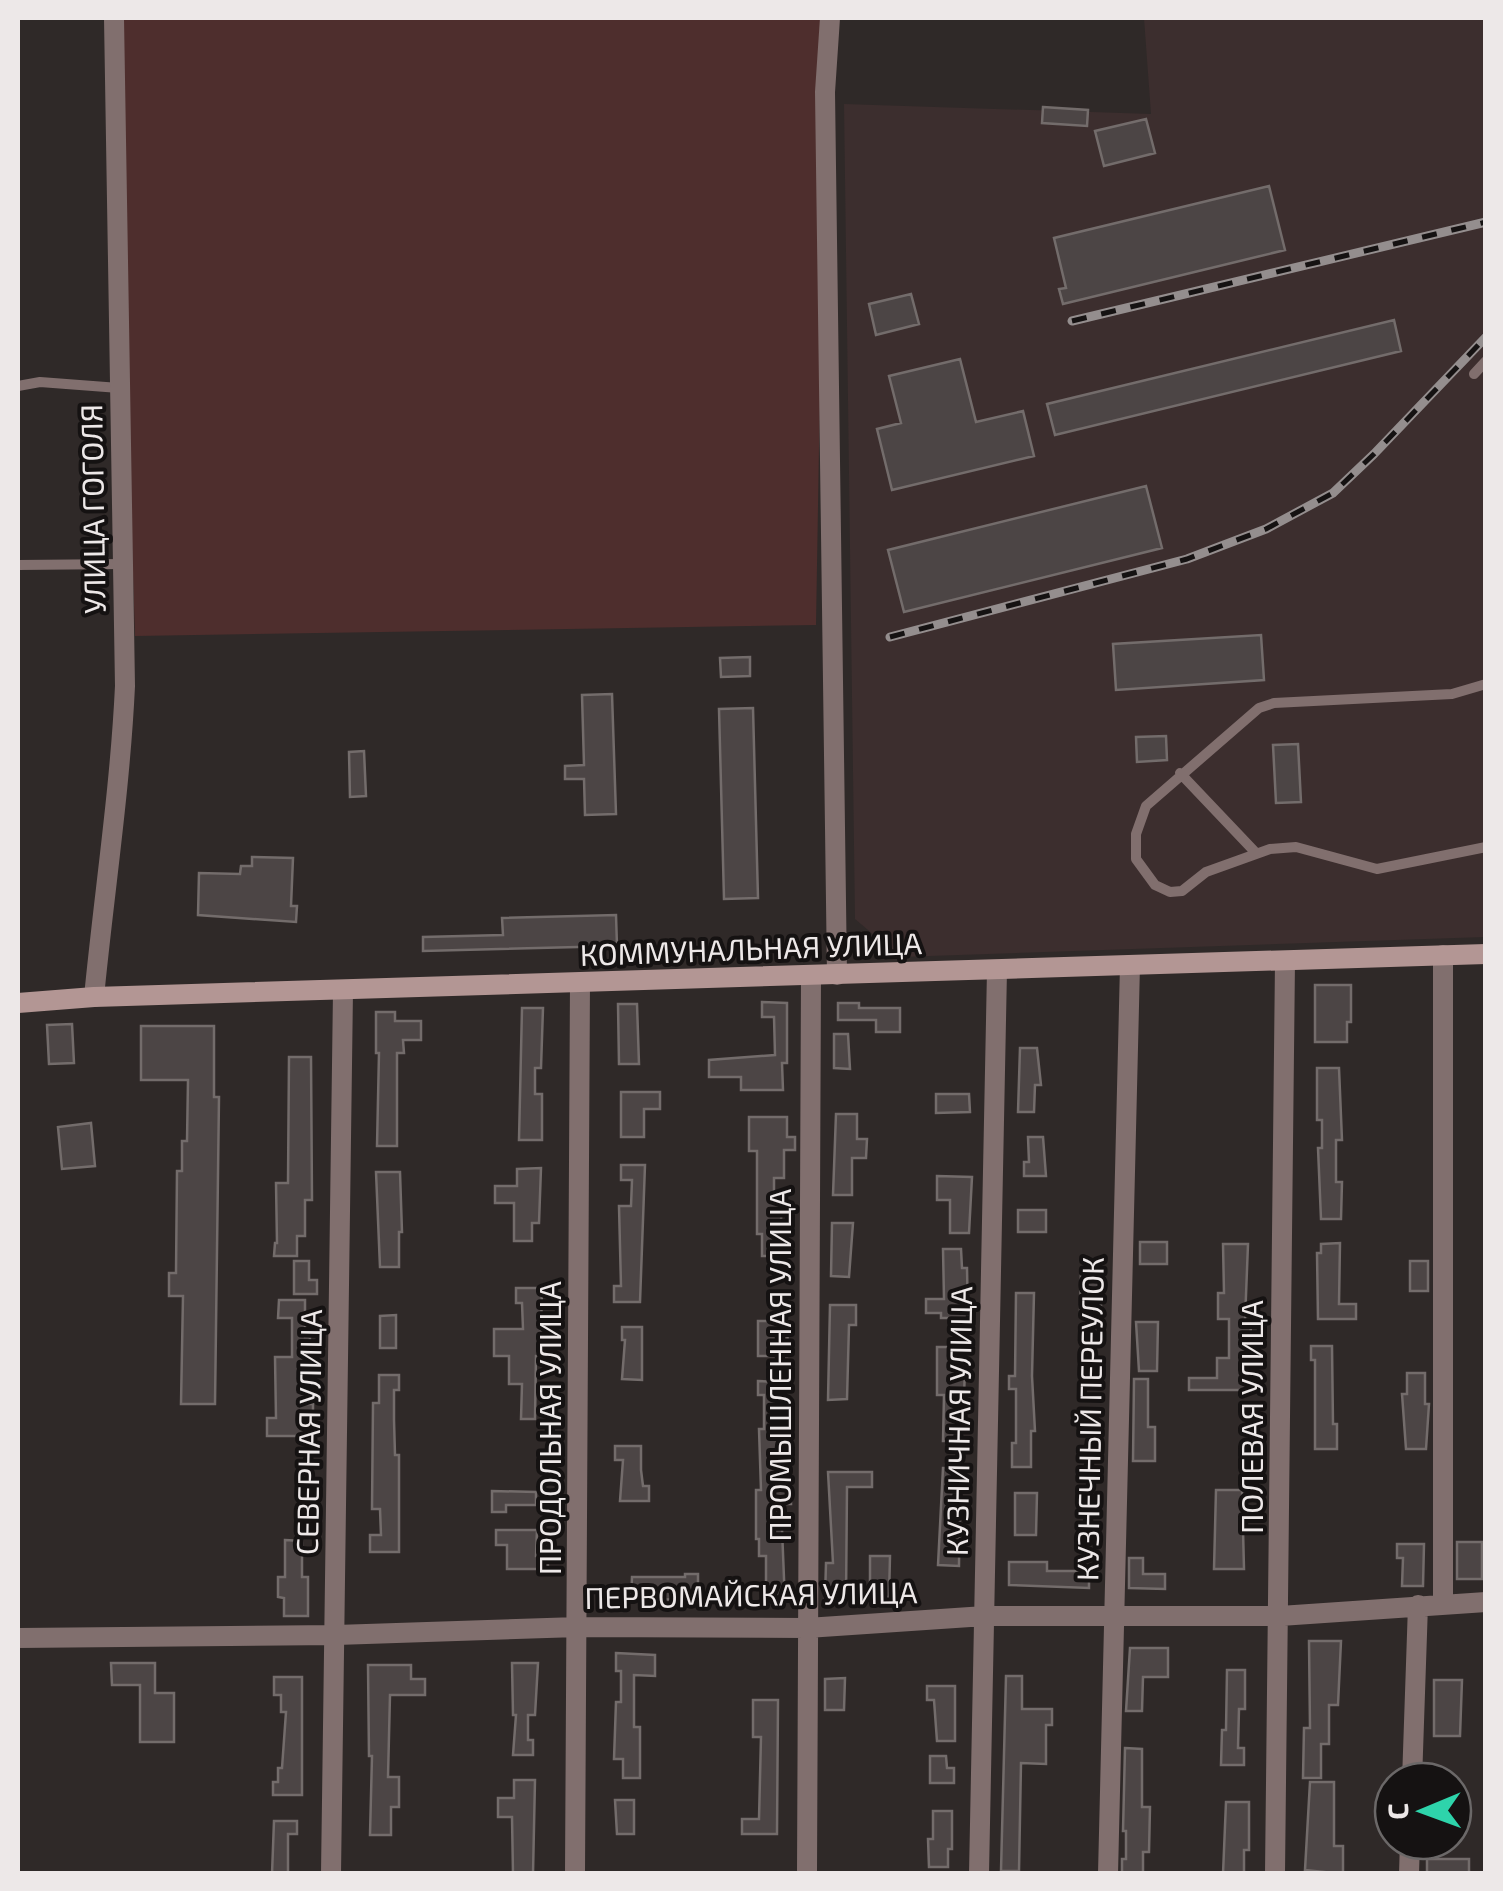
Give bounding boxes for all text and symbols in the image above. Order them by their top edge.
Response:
street label: УЛИЦА ГОГОЛЯ [72,404,112,614]
street label: КОММУНАЛЬНАЯ УЛИЦА [579,924,923,972]
street label: ПРОМЫШЛЕННАЯ УЛИЦА [761,1188,797,1541]
street label: КУЗНЕЧНЫЙ ПЕРЕУЛОК [1068,1257,1110,1581]
street label: ПРОДОЛЬНАЯ УЛИЦА [531,1281,567,1575]
street label: КУЗНИЧНАЯ УЛИЦА [938,1285,978,1556]
street label: ПОЛЕВАЯ УЛИЦА [1233,1300,1269,1534]
street label: СЕВЕРНАЯ УЛИЦА [288,1308,328,1555]
street label: ПЕРВОМАЙСКАЯ УЛИЦА [584,1573,918,1615]
north arrow [1373,1761,1473,1861]
text: С [1380,1803,1414,1820]

